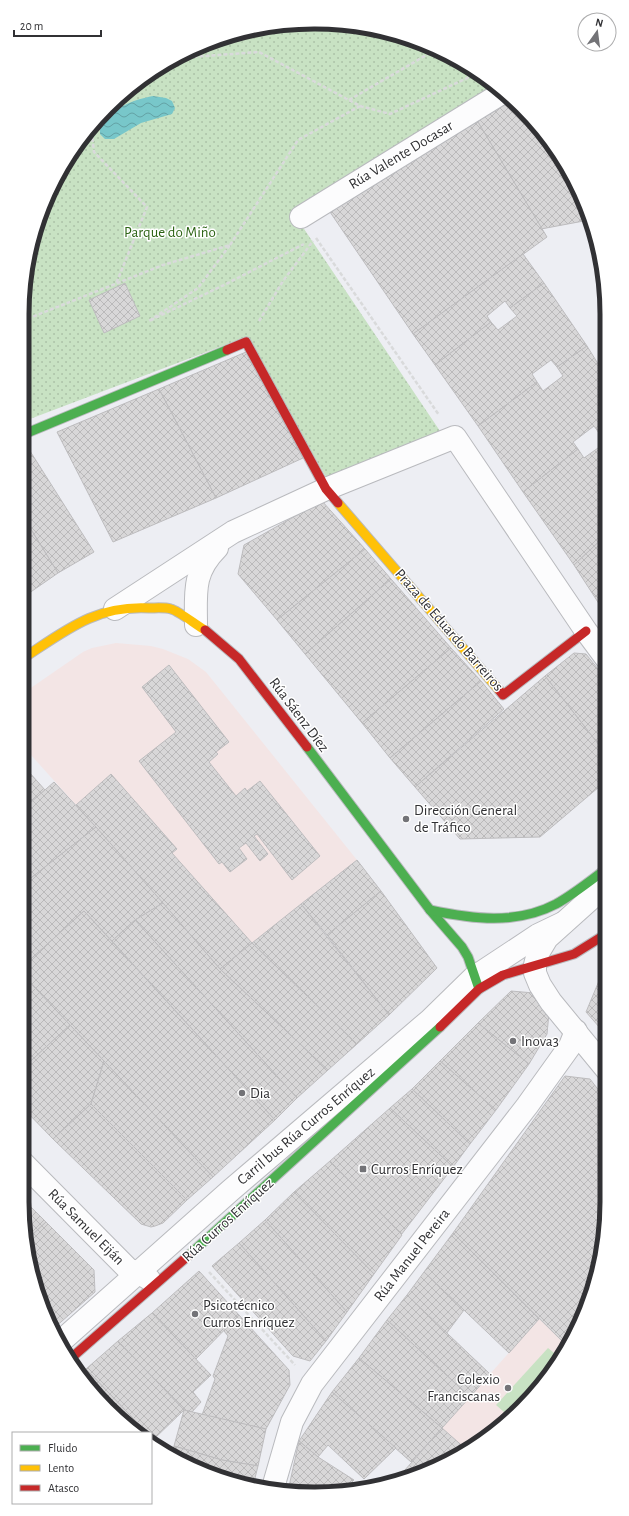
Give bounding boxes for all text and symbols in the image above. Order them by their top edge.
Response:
scale bar [14,12,101,38]
north arrow [577,12,617,52]
text: N [594,17,604,29]
text: 20 m [20,20,43,32]
street label: Rúa Valente Docasar [346,118,456,192]
park label: Parque do Miño [124,225,216,240]
street label: Praza de Eduardo Barreiros [392,566,506,694]
street label: Rúa Sáenz Díez [266,675,332,755]
place label: Dirección General de Tráfico [414,803,517,835]
marker: Dirección General de Tráfico [401,814,411,824]
place label: Inova3 [521,1034,559,1049]
marker: Inova3 [508,1036,518,1046]
street label: Carril bus Rúa Curros Enríquez [234,1064,378,1188]
place label: Dia [250,1086,270,1101]
marker: Dia [237,1088,247,1098]
place label: Curros Enríquez [371,1162,463,1177]
marker: Curros Enríquez [358,1164,368,1174]
street label: Rúa Curros Enríquez [180,1175,276,1265]
street label: Rúa Samuel Eiján [45,1186,127,1268]
street label: Rúa Manuel Pereira [371,1206,453,1304]
place label: Psicotécnico Curros Enríquez [203,1298,295,1330]
marker: Psicotécnico Curros Enríquez [190,1309,200,1319]
place label: Colexio Franciscanas [427,1372,500,1404]
marker: Colexio Franciscanas [503,1383,513,1393]
legend [12,1432,152,1504]
text: Fluido [48,1442,77,1454]
text: Lento [48,1462,74,1474]
text: Atasco [48,1482,79,1494]

